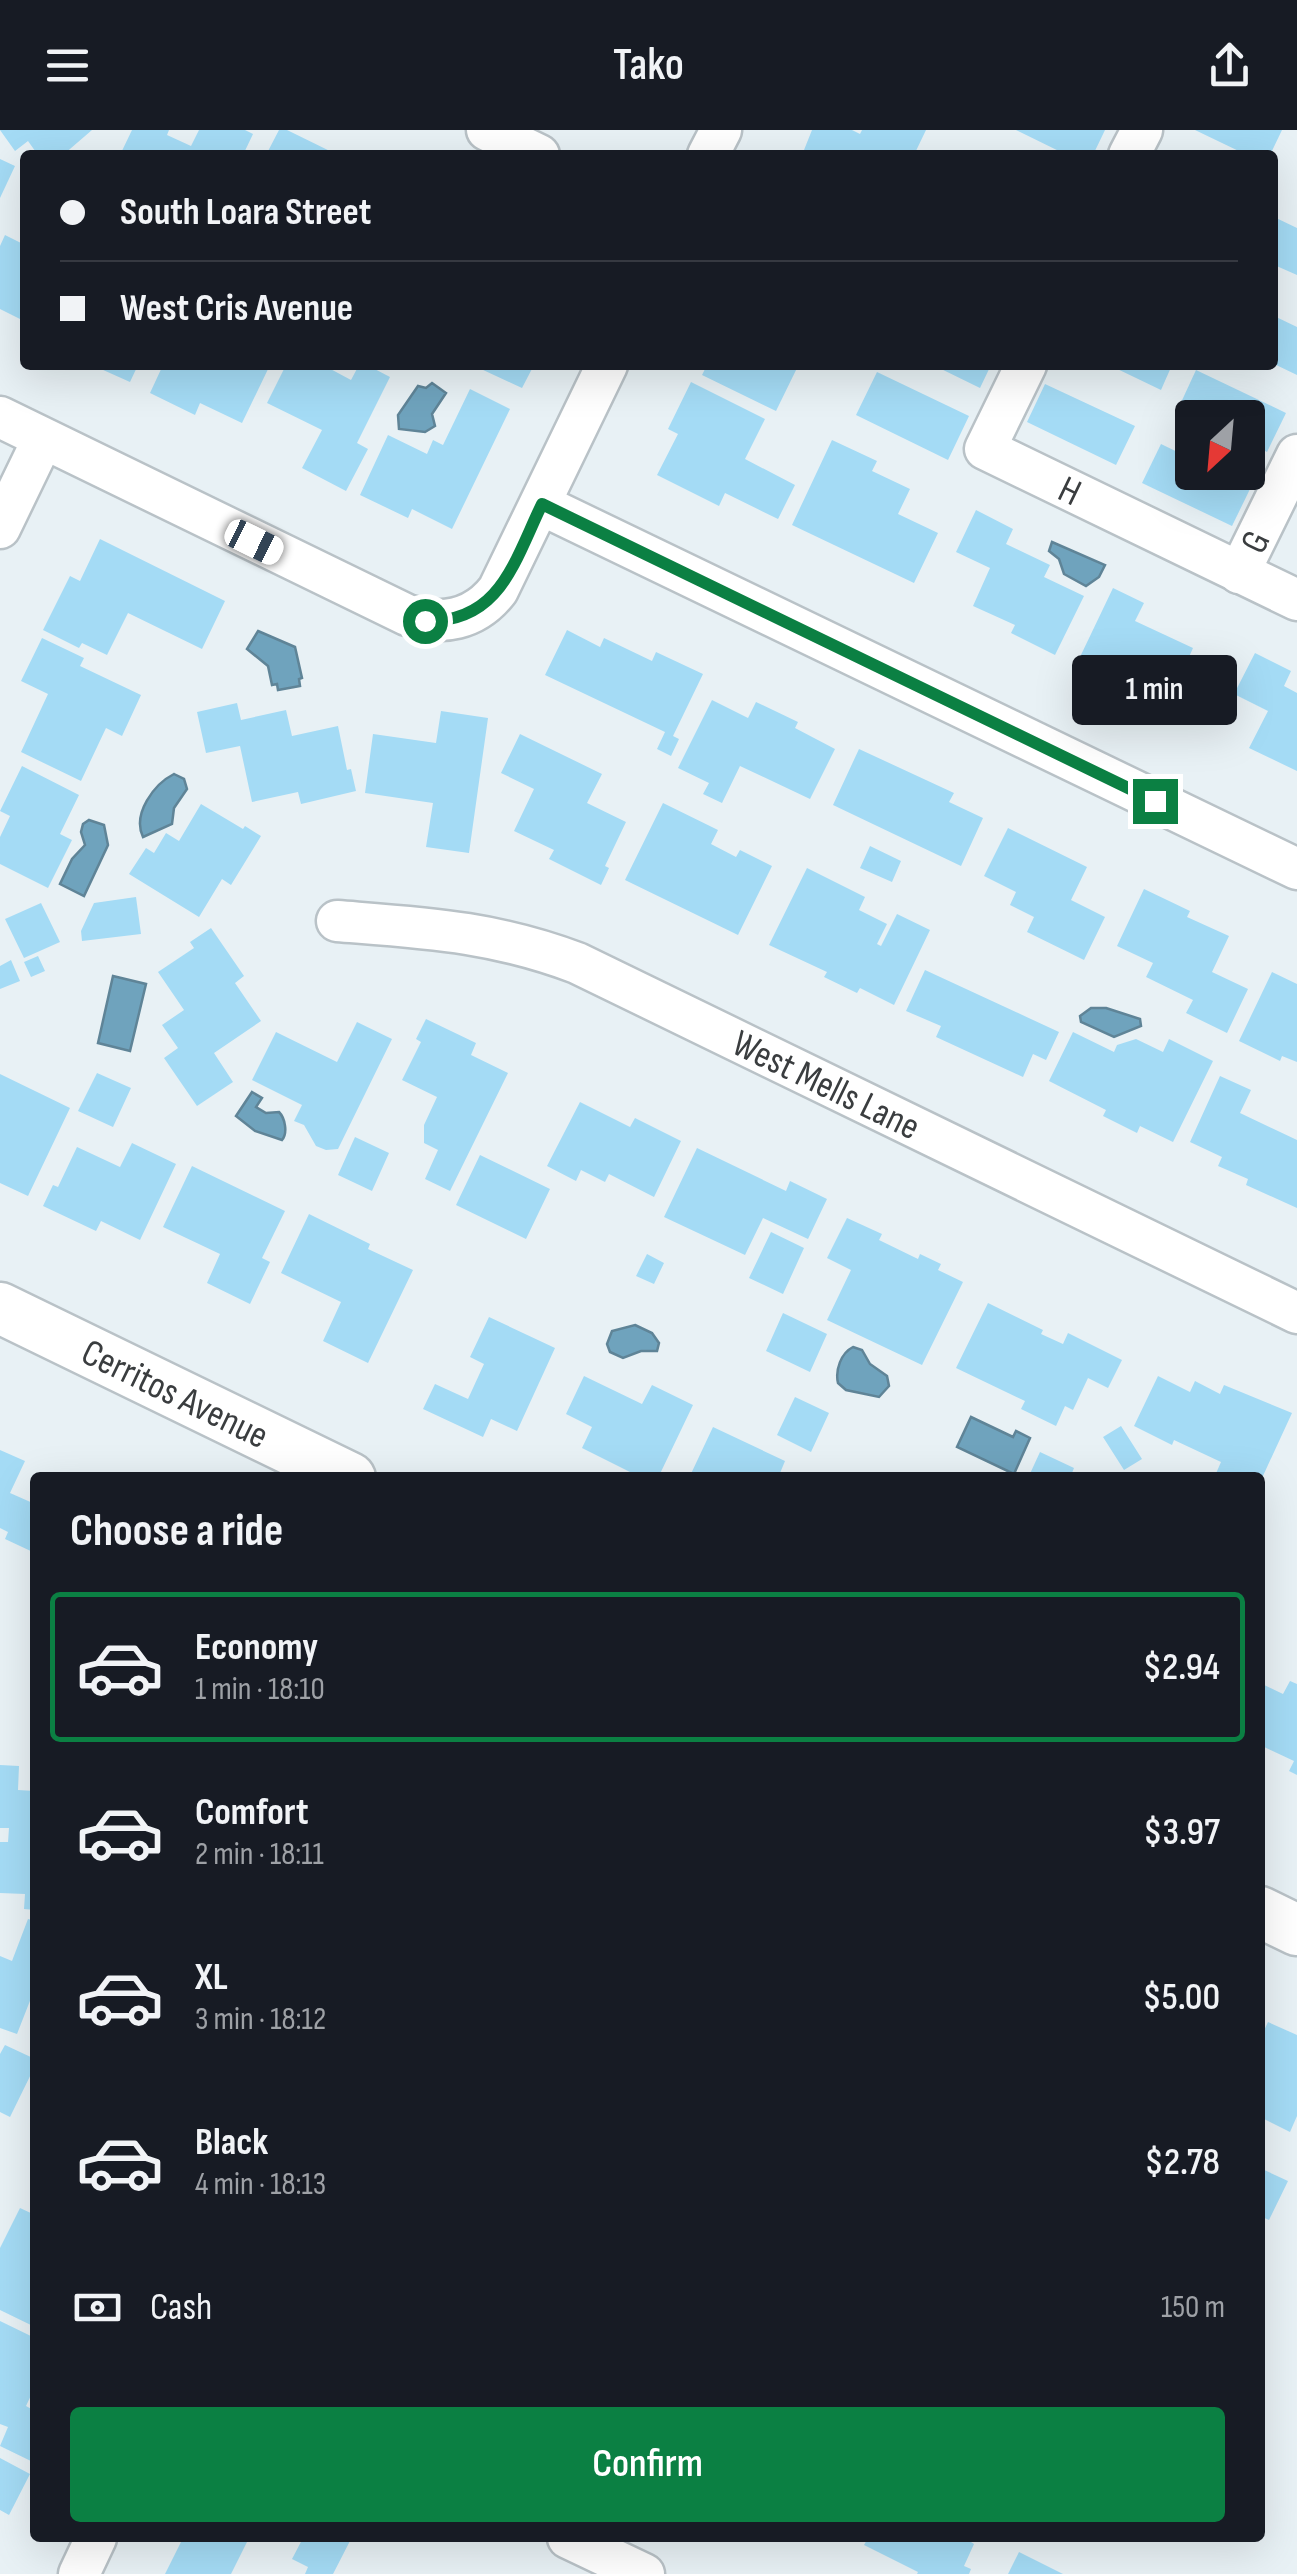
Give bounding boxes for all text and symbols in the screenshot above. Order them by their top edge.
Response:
icon: menu [40,38,95,93]
text: Tako [613,38,684,93]
icon: share [1202,38,1257,93]
text: South Loara Street [120,190,371,235]
text: West Cris Avenue [120,286,353,331]
north arrow [1175,400,1265,490]
map controls [1175,400,1265,490]
street label: H [1051,467,1088,516]
car [220,515,288,569]
street label: G [1231,524,1280,561]
route start [403,599,448,644]
callout: 1 min [1072,656,1238,726]
text: 1 min [1125,670,1184,709]
route end [1133,779,1178,824]
street label: West Mells Lane [725,1021,927,1150]
street label: Cerritos Avenue [74,1330,275,1459]
text: Choose a ride [70,1504,283,1559]
icon: car [75,1622,165,1712]
text: Economy [195,1625,318,1670]
text: $2.94 [1143,1645,1220,1690]
text: 1 min · 18:10 [195,1670,325,1709]
icon: car [75,1787,165,1877]
text: Comfort [195,1790,309,1835]
text: $3.97 [1143,1810,1220,1855]
text: 2 min · 18:11 [195,1835,324,1874]
icon: car [75,1952,165,2042]
text: XL [195,1955,228,2000]
text: $5.00 [1143,1975,1220,2020]
text: 3 min · 18:12 [195,2000,326,2039]
icon: car [75,2117,165,2207]
text: Black [195,2120,268,2165]
text: $2.78 [1145,2140,1220,2185]
text: 4 min · 18:13 [195,2165,326,2204]
icon: cash [70,2280,125,2335]
text: Cash [150,2285,212,2330]
text: 150 m [1161,2288,1225,2327]
button: Confirm [70,2407,1225,2522]

